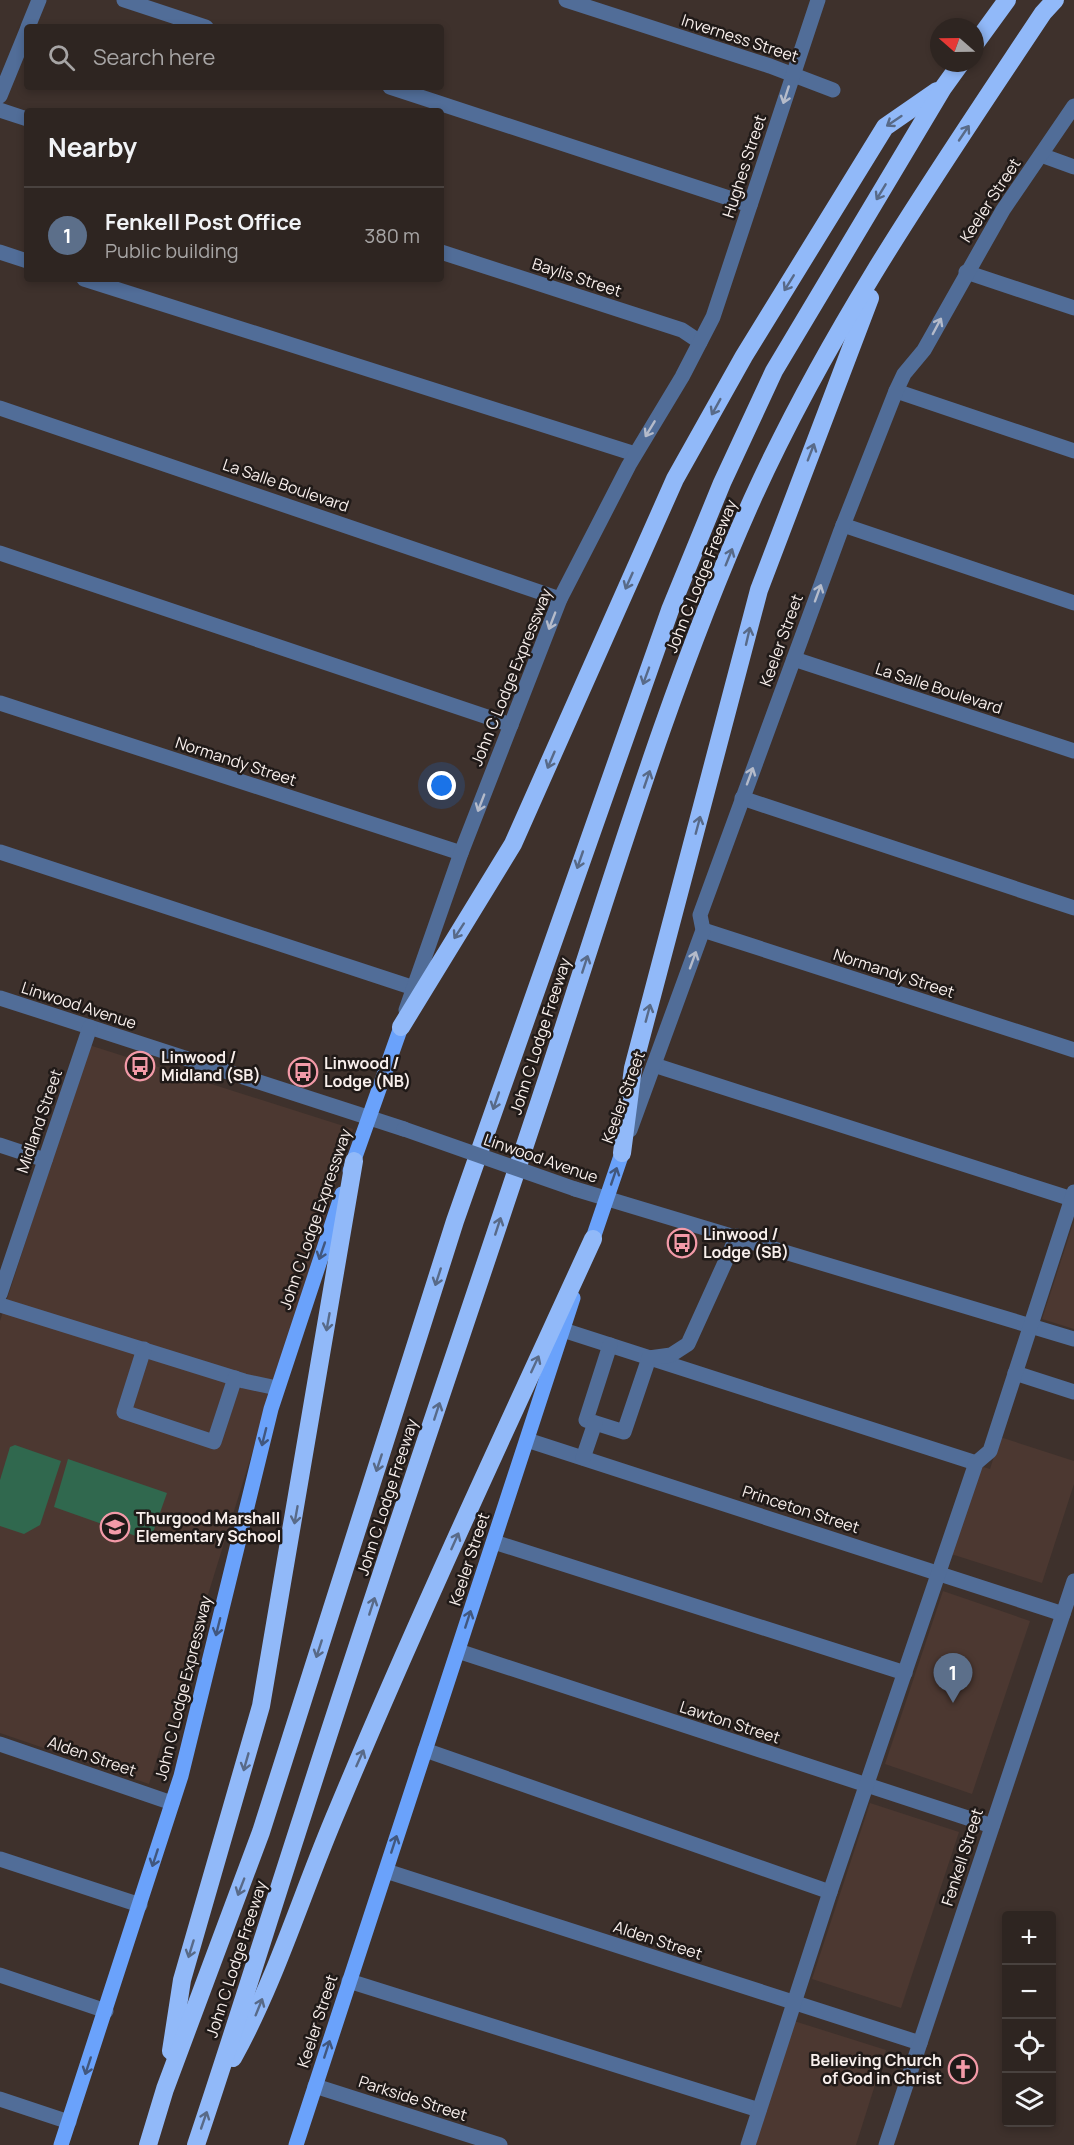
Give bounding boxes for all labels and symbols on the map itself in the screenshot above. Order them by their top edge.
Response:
street label: Inverness Street [679,9,801,67]
north arrow [930,18,984,72]
one-way arrow [780,85,791,104]
street label: Hughes Street [717,112,771,220]
one-way arrow [887,115,903,127]
one-way arrow [957,124,970,141]
street label: Keeler Street [954,153,1026,247]
one-way arrow [874,183,886,200]
street label: Baylis Street [530,252,624,302]
one-way arrow [782,274,794,291]
one-way arrow [932,317,943,335]
one-way arrow [709,398,721,415]
one-way arrow [644,420,656,437]
one-way arrow [806,443,817,462]
street label: La Salle Boulevard [220,453,352,517]
street label: John C Lodge Freeway [660,496,742,656]
one-way arrow [724,548,735,566]
one-way arrow [623,572,635,590]
street label: John C Lodge Expressway [465,584,557,769]
one-way arrow [813,584,824,603]
street label: Keeler Street [754,591,808,689]
one-way arrow [546,611,557,630]
one-way arrow [743,627,755,646]
street label: La Salle Boulevard [873,657,1005,719]
one-way arrow [639,666,650,685]
street label: Normandy Street [173,731,299,791]
one-way arrow [545,750,556,769]
one-way arrow [745,767,756,786]
one-way arrow [642,770,653,789]
your location [427,771,456,800]
one-way arrow [474,793,485,811]
one-way arrow [693,816,705,835]
one-way arrow [574,850,585,869]
one-way arrow [453,922,465,939]
street label: Normandy Street [831,943,957,1003]
one-way arrow [688,951,699,970]
street label: John C Lodge Freeway [504,954,576,1117]
one-way arrow [580,955,591,974]
street label: Linwood Avenue [19,976,139,1034]
one-way arrow [643,1004,654,1023]
place label: Linwood / Midland (SB) [161,1046,261,1086]
street label: Keeler Street [596,1048,650,1146]
bus stop icon: Linwood / Midland (SB) [124,1050,156,1082]
place label: Linwood / Lodge (NB) [324,1052,411,1092]
bus stop icon: Linwood / Lodge (NB) [287,1056,319,1088]
street label: Midland Street [11,1066,67,1176]
one-way arrow [490,1091,501,1110]
street label: John C Lodge Expressway [274,1125,357,1312]
street label: Linwood Avenue [481,1128,601,1188]
one-way arrow [609,1167,620,1186]
one-way arrow [493,1217,504,1236]
place label: Linwood / Lodge (SB) [703,1223,789,1263]
bus stop icon: Linwood / Lodge (SB) [666,1227,698,1259]
one-way arrow [316,1241,327,1260]
one-way arrow [432,1267,443,1286]
one-way arrow [322,1312,333,1332]
one-way arrow [530,1355,542,1373]
one-way arrow [432,1402,443,1421]
street label: John C Lodge Freeway [351,1415,423,1578]
one-way arrow [257,1427,269,1446]
one-way arrow [372,1453,383,1472]
street label: Princeton Street [740,1480,862,1538]
one-way arrow [290,1504,301,1524]
place label: Thurgood Marshall Elementary School [136,1507,281,1547]
street label: Keeler Street [444,1510,494,1608]
school or university icon: Thurgood Marshall Elementary School [99,1511,131,1543]
one-way arrow [450,1533,462,1551]
street label: John C Lodge Expressway [149,1593,217,1783]
one-way arrow [367,1597,378,1616]
one-way arrow [464,1610,475,1629]
one-way arrow [212,1617,224,1636]
one-way arrow [313,1639,324,1658]
pin: 1 [934,1654,972,1703]
street label: Lawton Street [677,1695,783,1749]
street label: Alden Street [45,1731,139,1781]
one-way arrow [355,1750,366,1768]
one-way arrow [239,1752,251,1771]
street label: Fenkell Street [936,1805,988,1909]
one-way arrow [390,1835,401,1854]
one-way arrow [148,1848,159,1867]
street label: John C Lodge Freeway [200,1877,272,2040]
one-way arrow [234,1877,245,1895]
street label: Alden Street [611,1915,705,1965]
one-way arrow [185,1939,196,1958]
street label: Keeler Street [292,1972,342,2070]
one-way arrow [255,1998,266,2016]
one-way arrow [322,2040,333,2059]
place label: Believing Church of God in Christ [810,2049,942,2089]
church icon: Believing Church of God in Christ [947,2053,979,2085]
one-way arrow [81,2056,92,2075]
street label: Parkside Street [356,2070,470,2126]
one-way arrow [200,2111,211,2130]

